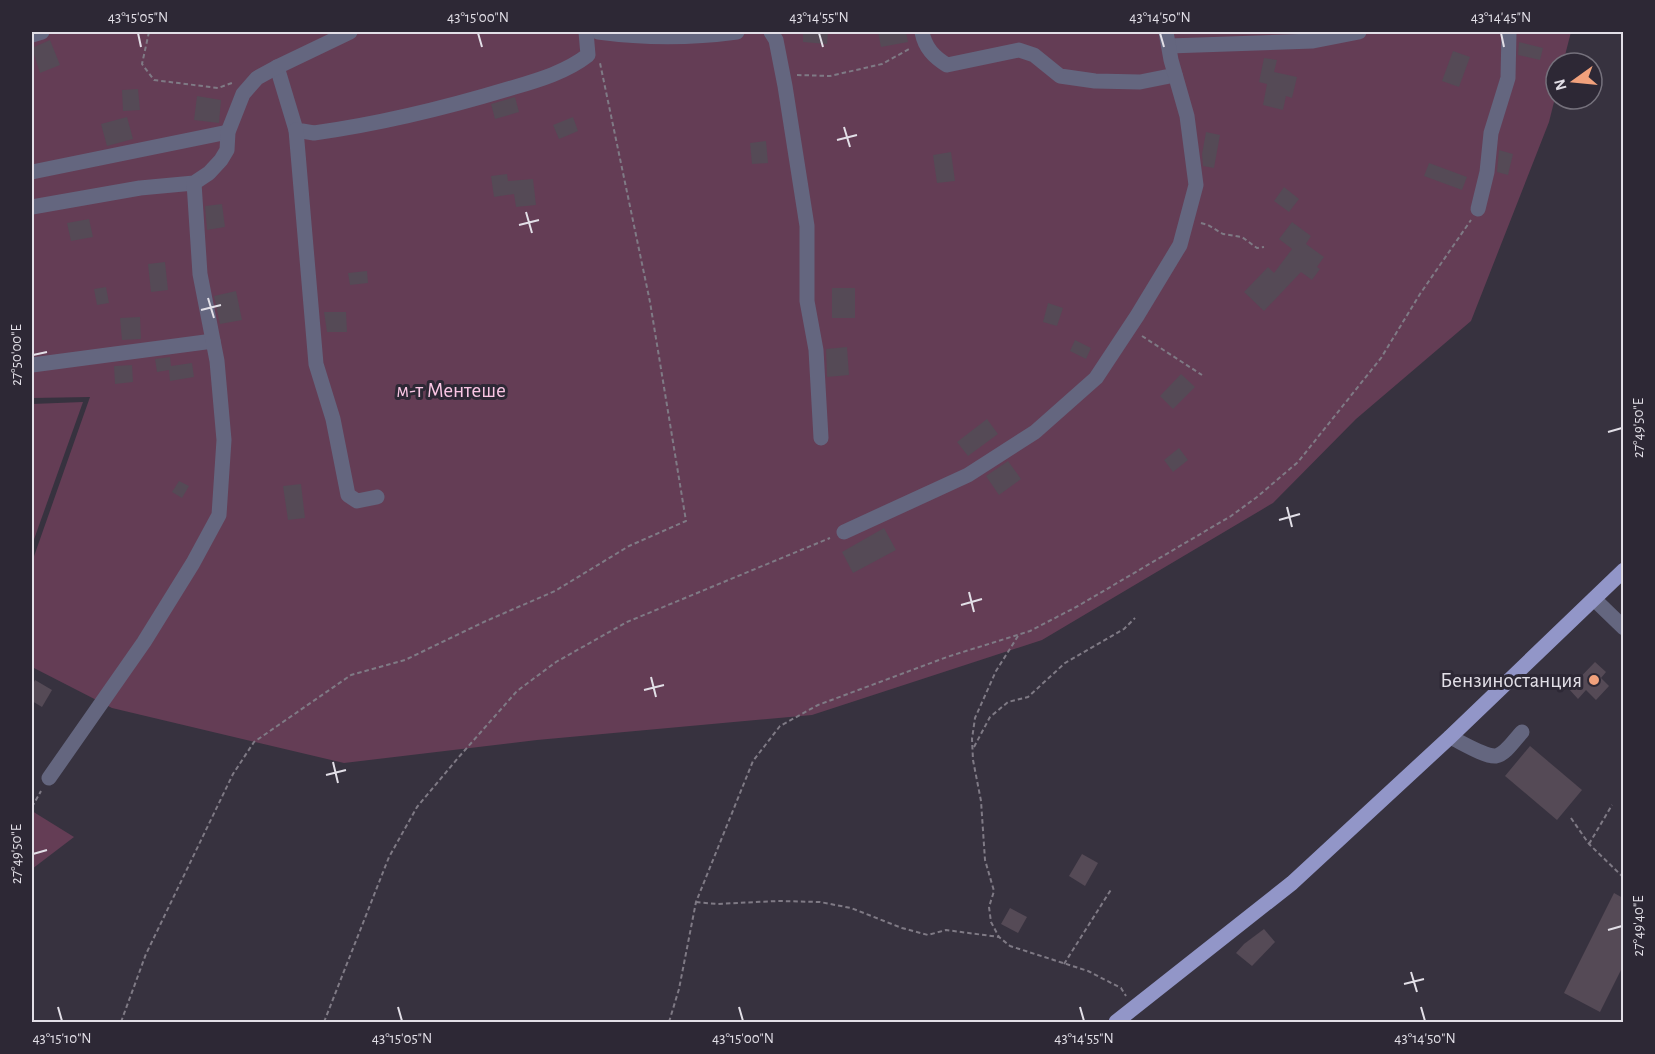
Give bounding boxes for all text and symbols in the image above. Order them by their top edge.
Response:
text: 43°15'05"N [108,10,168,25]
text: 43°15'00"N [447,10,509,25]
text: 43°14'55"N [789,10,849,25]
text: 43°14'50"N [1129,10,1191,25]
text: 43°14'45"N [1471,10,1531,25]
north arrow [1544,51,1604,111]
text: N [1551,77,1570,92]
text: 27°50'00"E [9,324,24,386]
park label: м-т Ментeше [396,380,506,401]
text: 27°49'50"E [1631,398,1646,458]
place label: Бензиностанция [1440,670,1582,691]
marker: Бензиностанция [1587,673,1601,687]
text: 27°49'50"E [9,824,24,884]
text: 27°49'40"E [1631,896,1646,956]
text: 43°15'10"N [32,1031,92,1046]
text: 43°15'05"N [372,1031,432,1046]
text: 43°15'00"N [712,1031,774,1046]
text: 43°14'55"N [1054,1031,1114,1046]
text: 43°14'50"N [1394,1031,1456,1046]

